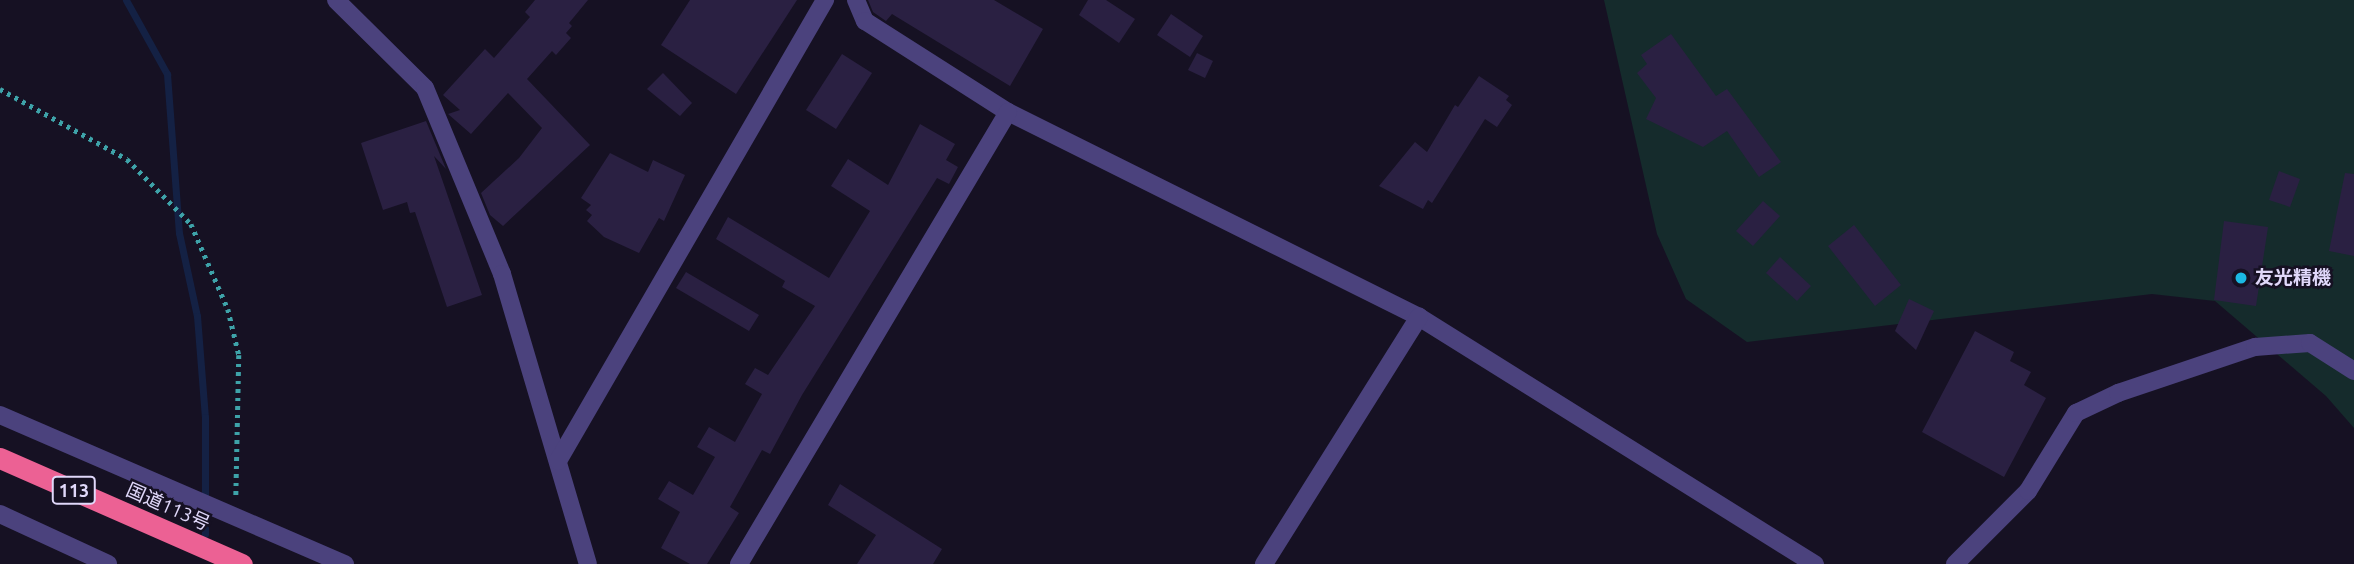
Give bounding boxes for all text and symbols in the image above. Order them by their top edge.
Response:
place label: 友光精機 [2255,267,2331,289]
marker: 友光精機 [2233,270,2249,286]
road number: 113 [51,476,97,504]
street label: 国道113号 [123,478,213,536]

